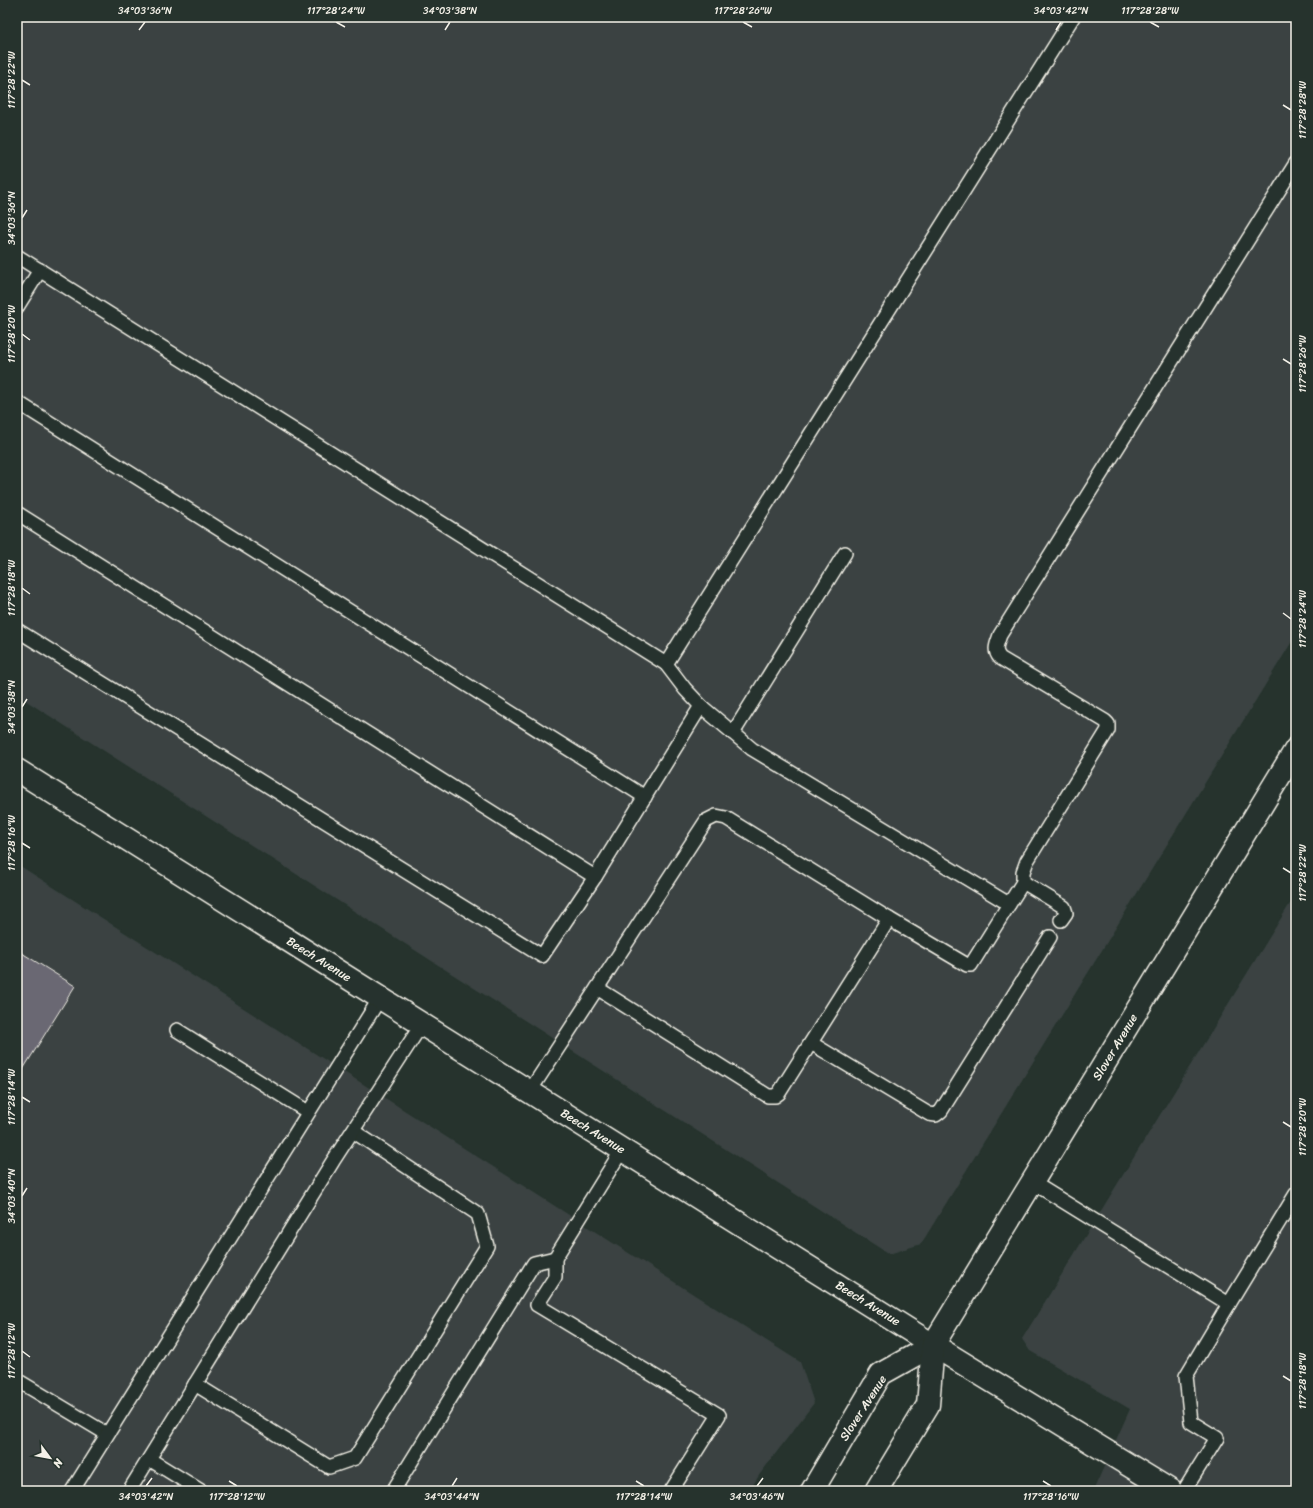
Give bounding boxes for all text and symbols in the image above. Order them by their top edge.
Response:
text: 34°03'36"N [118,2,172,20]
text: 117°28'24"W [307,2,365,20]
text: 34°03'38"N [423,2,477,20]
text: 117°28'26"W [714,2,772,20]
text: 34°03'42"N [1034,2,1088,20]
text: 117°28'28"W [1121,2,1179,20]
text: 117°28'22"W [3,51,21,109]
text: 117°28'28"W [1294,81,1312,139]
text: 34°03'36"N [3,191,21,245]
text: 117°28'20"W [3,305,21,363]
text: 117°28'26"W [1294,335,1312,393]
text: 117°28'18"W [3,560,21,616]
text: 117°28'24"W [1294,590,1312,648]
text: 34°03'38"N [3,680,21,734]
text: 117°28'16"W [3,815,21,871]
text: 117°28'22"W [1294,844,1312,902]
street label: Beech Avenue [282,930,356,988]
street label: Slover Avenue [1086,1009,1144,1085]
text: 117°28'14"W [3,1068,21,1125]
text: 117°28'20"W [1294,1098,1312,1156]
street label: Beech Avenue [556,1102,630,1160]
text: 34°03'40"N [3,1168,21,1224]
street label: Beech Avenue [831,1274,905,1332]
text: 117°28'12"W [3,1323,21,1379]
text: 117°28'18"W [1294,1353,1312,1409]
street label: Slover Avenue [833,1370,893,1446]
north arrow [30,1438,70,1478]
text: N [48,1454,69,1472]
text: 34°03'42"N [119,1488,173,1506]
text: 117°28'12"W [209,1488,265,1506]
text: 34°03'44"N [424,1488,480,1506]
text: 117°28'14"W [616,1488,673,1506]
text: 34°03'46"N [730,1488,784,1506]
text: 117°28'16"W [1023,1488,1079,1506]

